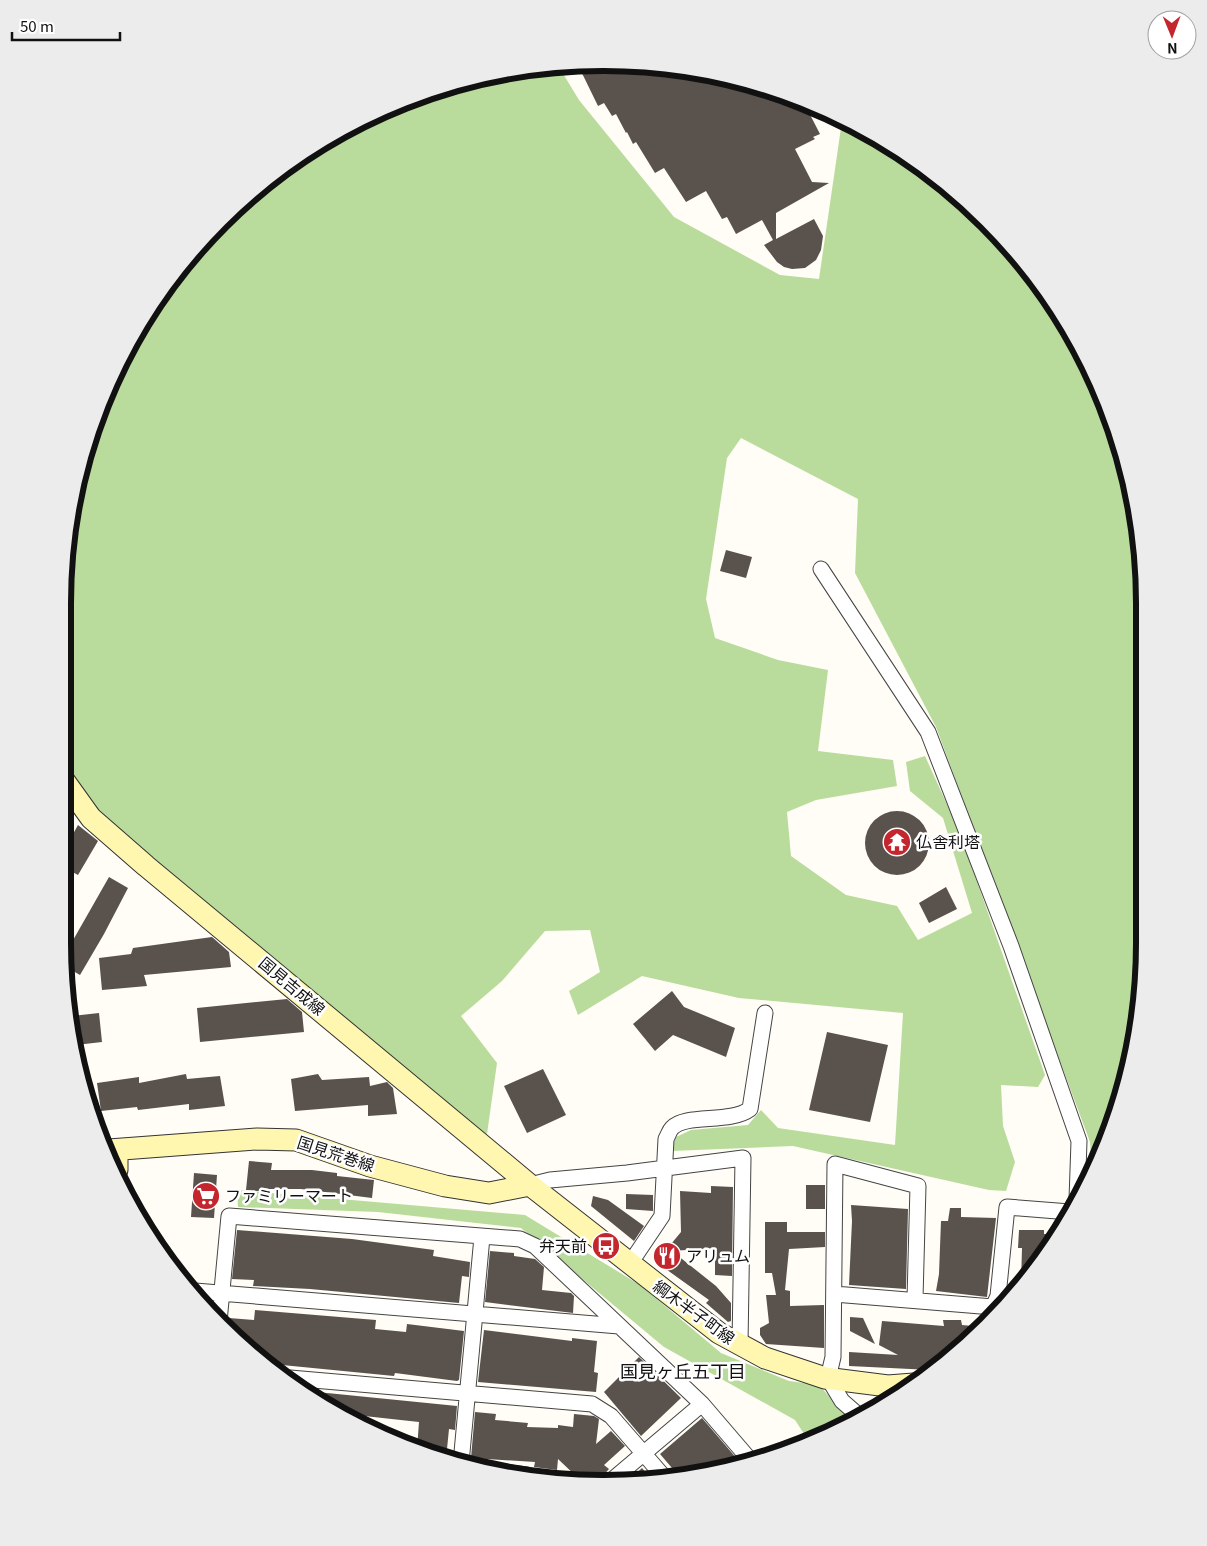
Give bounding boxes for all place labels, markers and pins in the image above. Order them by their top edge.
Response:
temple icon: 仏舎利塔 [882,827,912,857]
place label: 仏舎利塔 [916,829,980,853]
supermarket icon: ファミリーマート [191,1181,221,1211]
place label: ファミリーマート [225,1183,353,1207]
bus stop icon: 弁天前 [591,1231,621,1261]
place label: 弁天前 [539,1233,587,1257]
restaurant icon: アリュム [652,1241,682,1271]
place label: アリュム [686,1243,750,1267]

